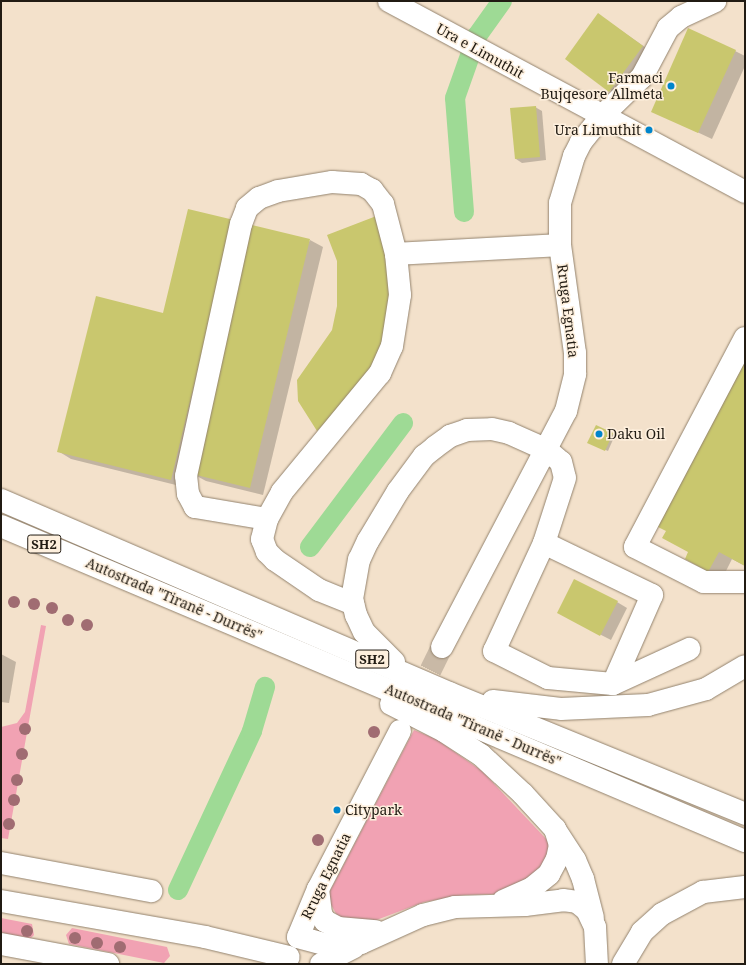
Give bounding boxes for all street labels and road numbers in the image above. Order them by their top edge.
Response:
street label: Ura e Limuthit [433,20,527,82]
street label: Rruga Egnatia [554,263,582,359]
road number: SH2 [27,533,61,555]
street label: Autostrada "Tiranë - Durrës" [83,554,265,644]
road number: SH2 [355,648,389,670]
street label: Autostrada "Tiranë - Durrës" [382,680,564,770]
street label: Rruga Egnatia [298,830,354,922]

